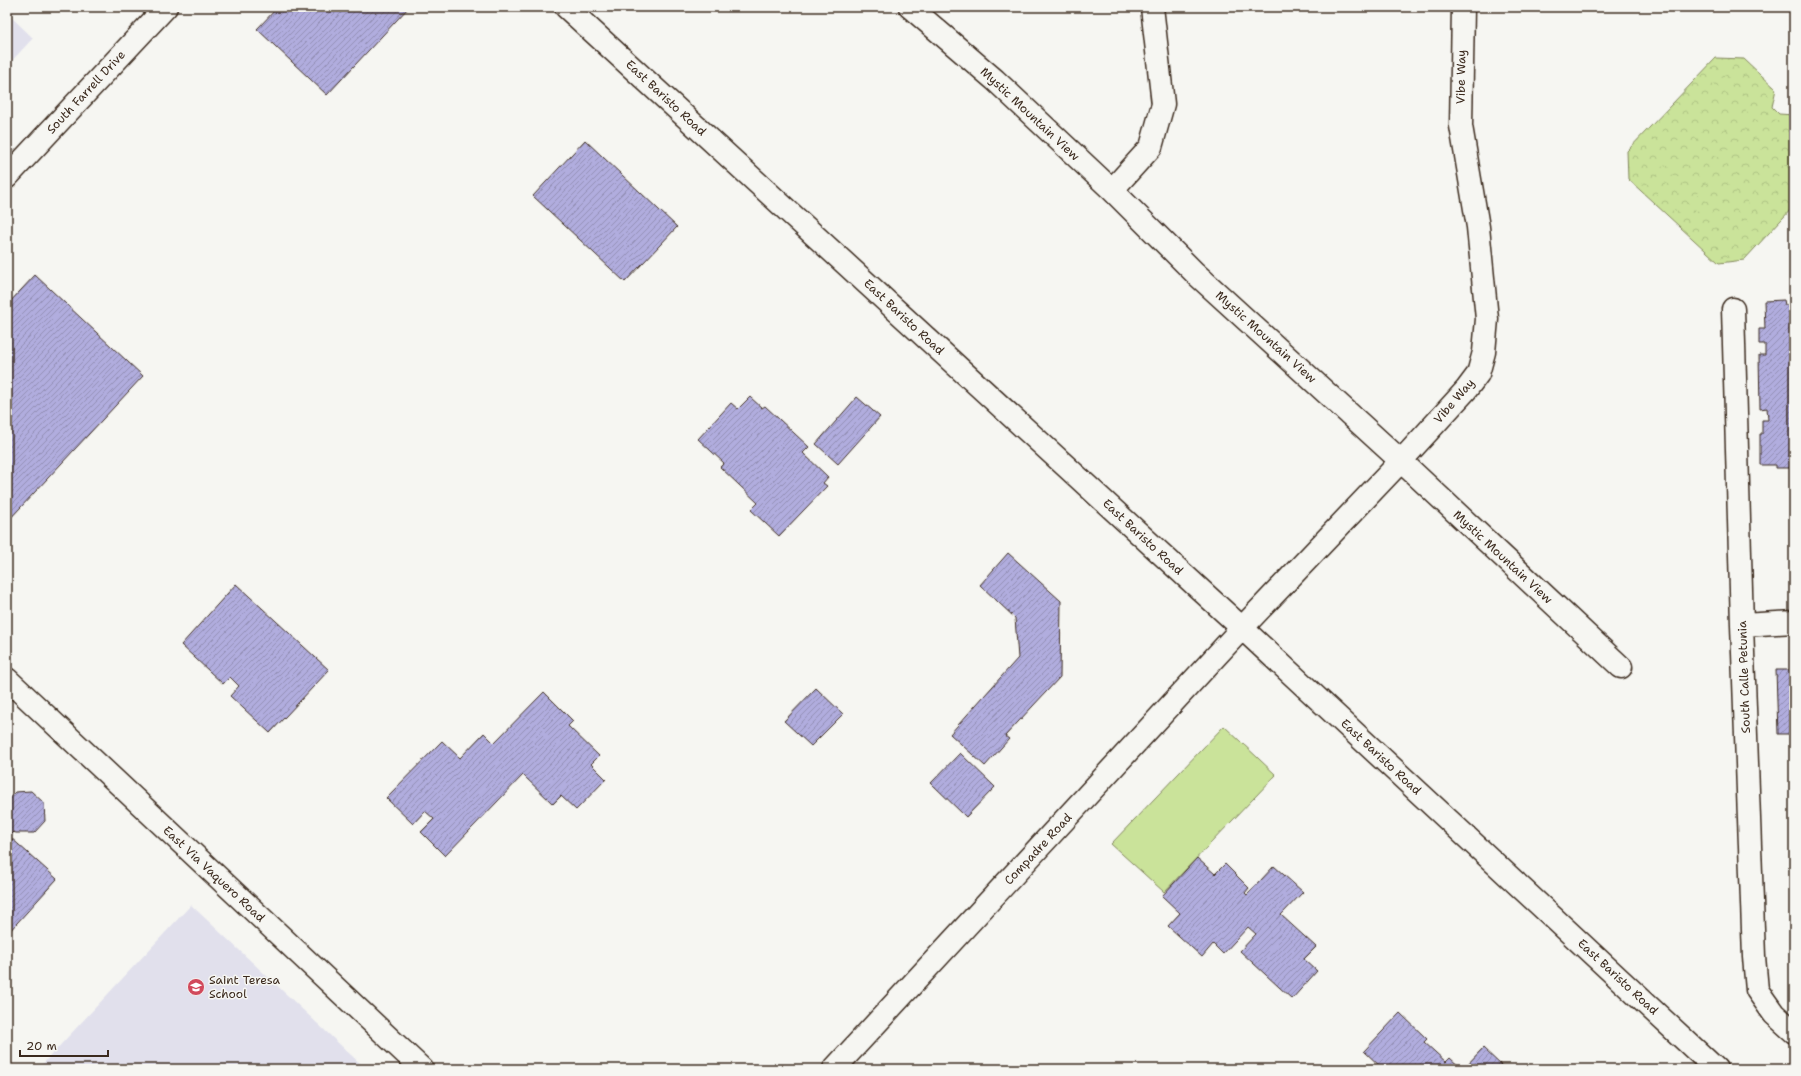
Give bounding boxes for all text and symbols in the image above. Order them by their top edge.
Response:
street label: South Farrell Drive [43,47,129,137]
street label: Vibe Way [1453,50,1469,104]
street label: East Baristo Road [622,57,710,140]
street label: Mystic Mountain View [977,64,1084,165]
street label: East Baristo Road [860,276,948,359]
street label: Mystic Mountain View [1212,287,1320,387]
street label: Vibe Way [1430,375,1478,427]
street label: East Baristo Road [1099,496,1187,579]
street label: Mystic Mountain View [1450,507,1557,608]
street label: South Calle Petunia [1734,620,1754,734]
street label: East Baristo Road [1337,716,1425,799]
street label: Compadre Road [1001,810,1076,888]
street label: East Via Vaquero Road [160,822,269,926]
street label: East Baristo Road [1574,936,1662,1019]
place label: Saint Teresa School [209,972,281,1002]
school or university icon: Saint Teresa School [186,977,206,997]
scale bar [20,1032,108,1058]
text: 20 m [26,1038,57,1054]

